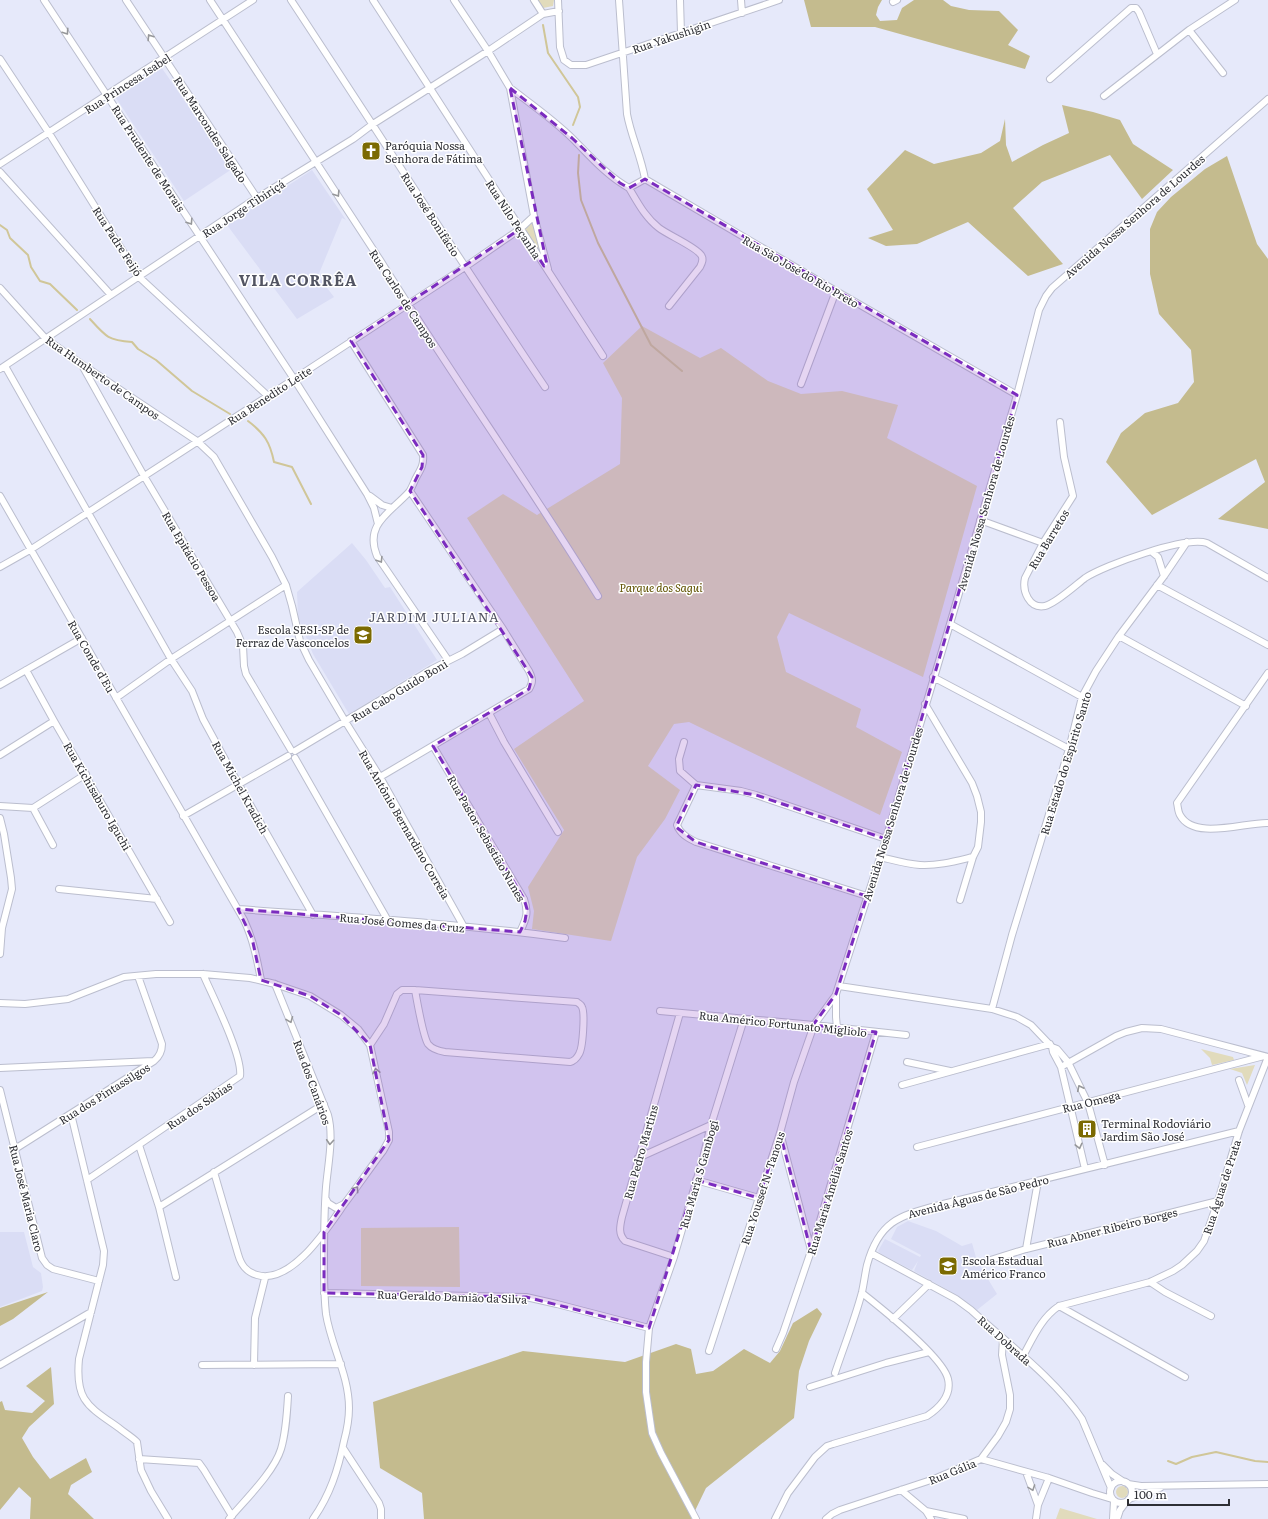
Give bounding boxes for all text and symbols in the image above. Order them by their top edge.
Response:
street label: Rua Yakushigin [630,15,712,57]
one-way arrow [61,28,68,35]
one-way arrow [147,34,155,41]
street label: Rua Princesa Isabel [81,49,174,117]
street label: Rua Marcondes Salgado [171,73,251,185]
street label: Rua Prudente de Morais [108,102,190,214]
place label: Paróquia Nossa Senhora de Fátima [385,137,483,166]
church icon: Paróquia Nossa Senhora de Fátima [360,140,382,162]
street label: Avenida Nossa Senhora de Lourdes [1060,151,1208,281]
street label: Rua José Bonifácio [398,169,464,259]
street label: Rua Jorge Tibiriçá [199,175,288,241]
street label: Rua Nilo Peçanha [482,176,546,262]
one-way arrow [333,190,340,197]
street label: Rua Padre Feijó [89,203,147,279]
one-way arrow [185,217,192,224]
street label: Rua São José do Rio Preto [740,231,862,311]
street label: Rua Carlos de Campos [366,246,442,350]
district label: VILA CORRÊA [239,268,357,291]
street label: Rua Humberto de Campos [43,331,163,423]
street label: Rua Benedito Leite [224,362,315,428]
street label: Avenida Nossa Senhora de Lourdes [952,414,1018,592]
street label: Rua Barretos [1024,506,1072,572]
street label: Rua Epitácio Pessoa [159,508,225,604]
one-way arrow [375,556,383,563]
park label: Parque dos Sagui [619,579,703,595]
district label: JARDIM JULIANA [369,607,499,626]
street label: Rua Conde d'Eu [65,617,119,695]
place label: Escola SESI-SP de Ferraz de Vasconcelos [236,621,349,650]
school or university icon: Escola SESI-SP de Ferraz de Vasconcelos [352,624,374,646]
street label: Rua Cabo Guido Boni [348,655,450,725]
street label: Rua Estado do Espírito Santo [1036,689,1094,837]
street label: Avenida Nossa Senhora de Lourdes [858,725,926,903]
street label: Rua Michel Kradich [209,738,273,836]
street label: Rua Kichisaburo Iguchi [60,739,136,853]
street label: Rua Antônio Bernardino Correia [356,746,454,902]
street label: Rua Pastor Sebastião Nunes [444,772,530,904]
street label: Rua José Gomes da Cruz [339,909,466,935]
street label: Rua Américo Fortunato Migliolo [698,1006,868,1040]
one-way arrow [285,1015,293,1023]
street label: Rua dos Canários [290,1037,336,1127]
street label: Rua dos Pintassilgos [55,1059,153,1127]
one-way arrow [372,1068,380,1074]
street label: Rua dos Sábias [163,1077,235,1133]
one-way arrow [1078,1084,1085,1092]
street label: Rua Omega [1060,1086,1122,1116]
street label: Rua Pedro Martins [619,1103,661,1201]
place label: Terminal Rodoviário Jardim São José [1101,1115,1211,1144]
street label: Rua Maria S Gambogi [675,1117,721,1230]
building icon: Terminal Rodoviário Jardim São José [1076,1118,1098,1140]
street label: Rua Maria Amélia Santos [802,1127,856,1257]
street label: Rua Youssef N. Tanous [736,1129,788,1247]
street label: Rua Águas de Prata [1198,1137,1244,1237]
one-way arrow [325,1139,334,1145]
one-way arrow [1074,1142,1083,1149]
street label: Rua José Maria Claro [6,1143,48,1253]
street label: Avenida Águas de São Pedro [906,1171,1050,1221]
one-way arrow [351,1186,358,1193]
street label: Rua Abner Ribeiro Borges [1045,1203,1179,1251]
place label: Escola Estadual Américo Franco [962,1252,1046,1281]
school or university icon: Escola Estadual Américo Franco [937,1255,959,1277]
street label: Rua Geraldo Damião da Silva [377,1285,527,1307]
street label: Rua Dobrada [975,1311,1035,1369]
street label: Rua Gália [926,1454,978,1488]
scale bar [1128,1481,1229,1507]
one-way arrow [1027,1485,1035,1492]
text: 100 m [1134,1485,1167,1503]

